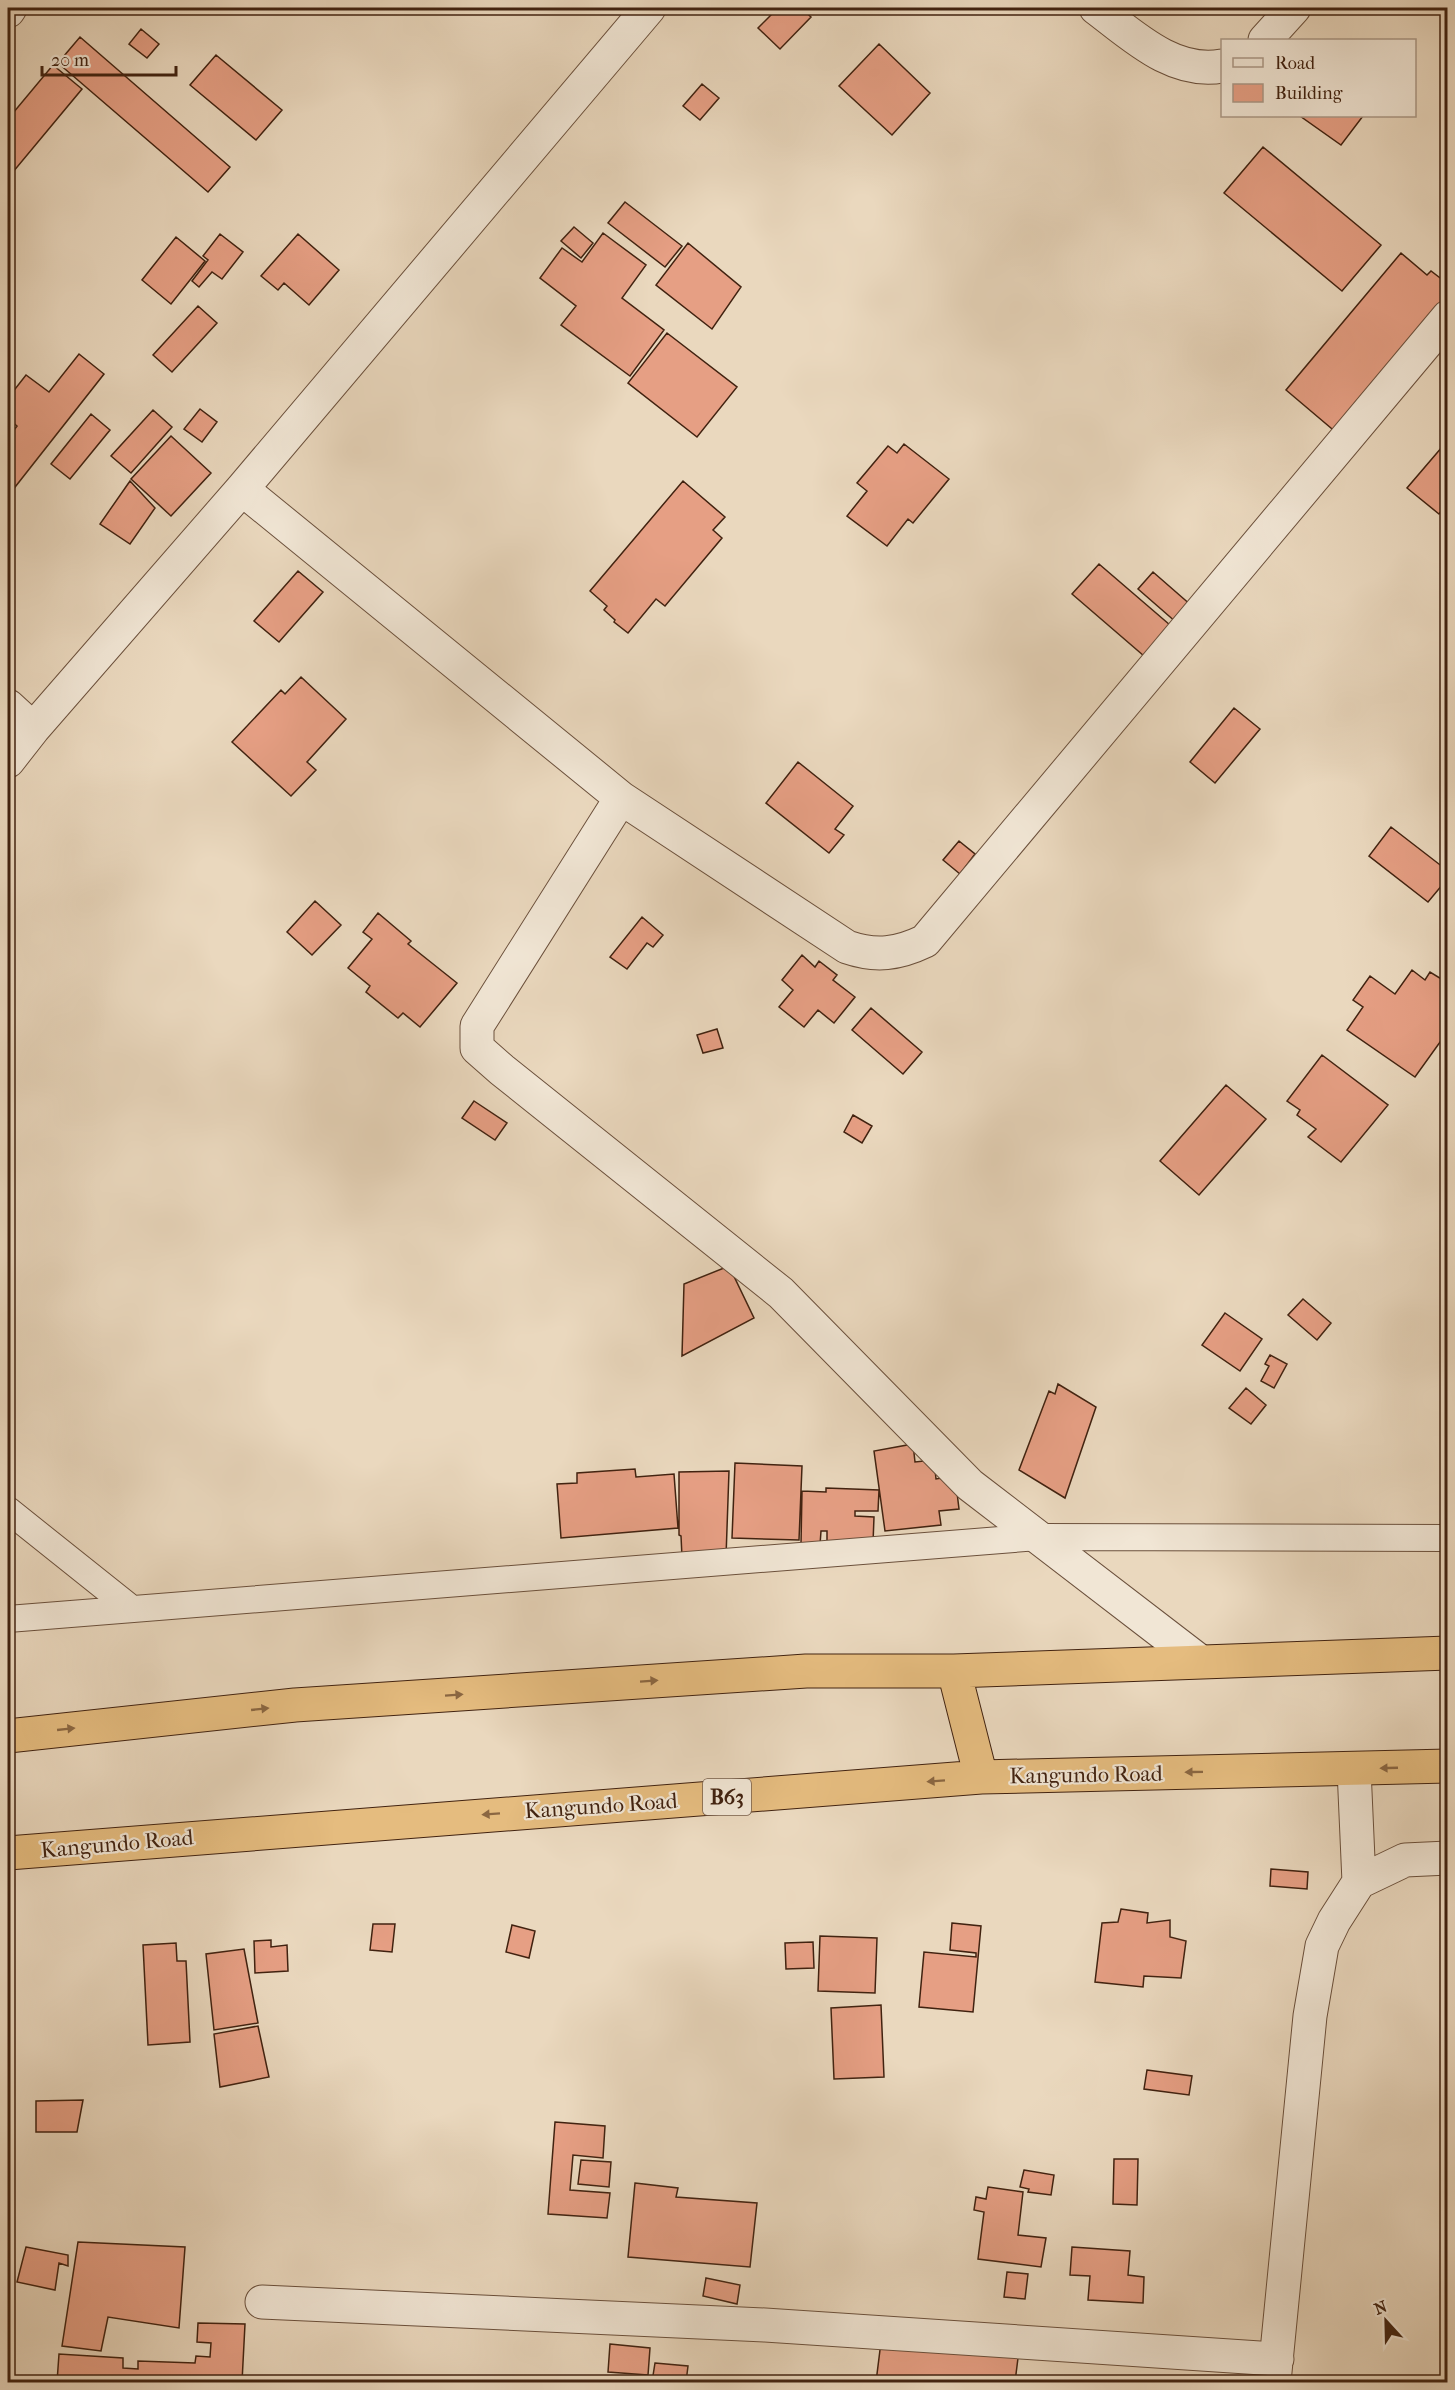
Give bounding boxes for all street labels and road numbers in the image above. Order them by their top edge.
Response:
street label: Kangundo Road [1009,1761,1164,1789]
road number: B63 [703,1779,751,1815]
street label: Kangundo Road [524,1788,679,1824]
street label: Kangundo Road [40,1824,195,1864]

